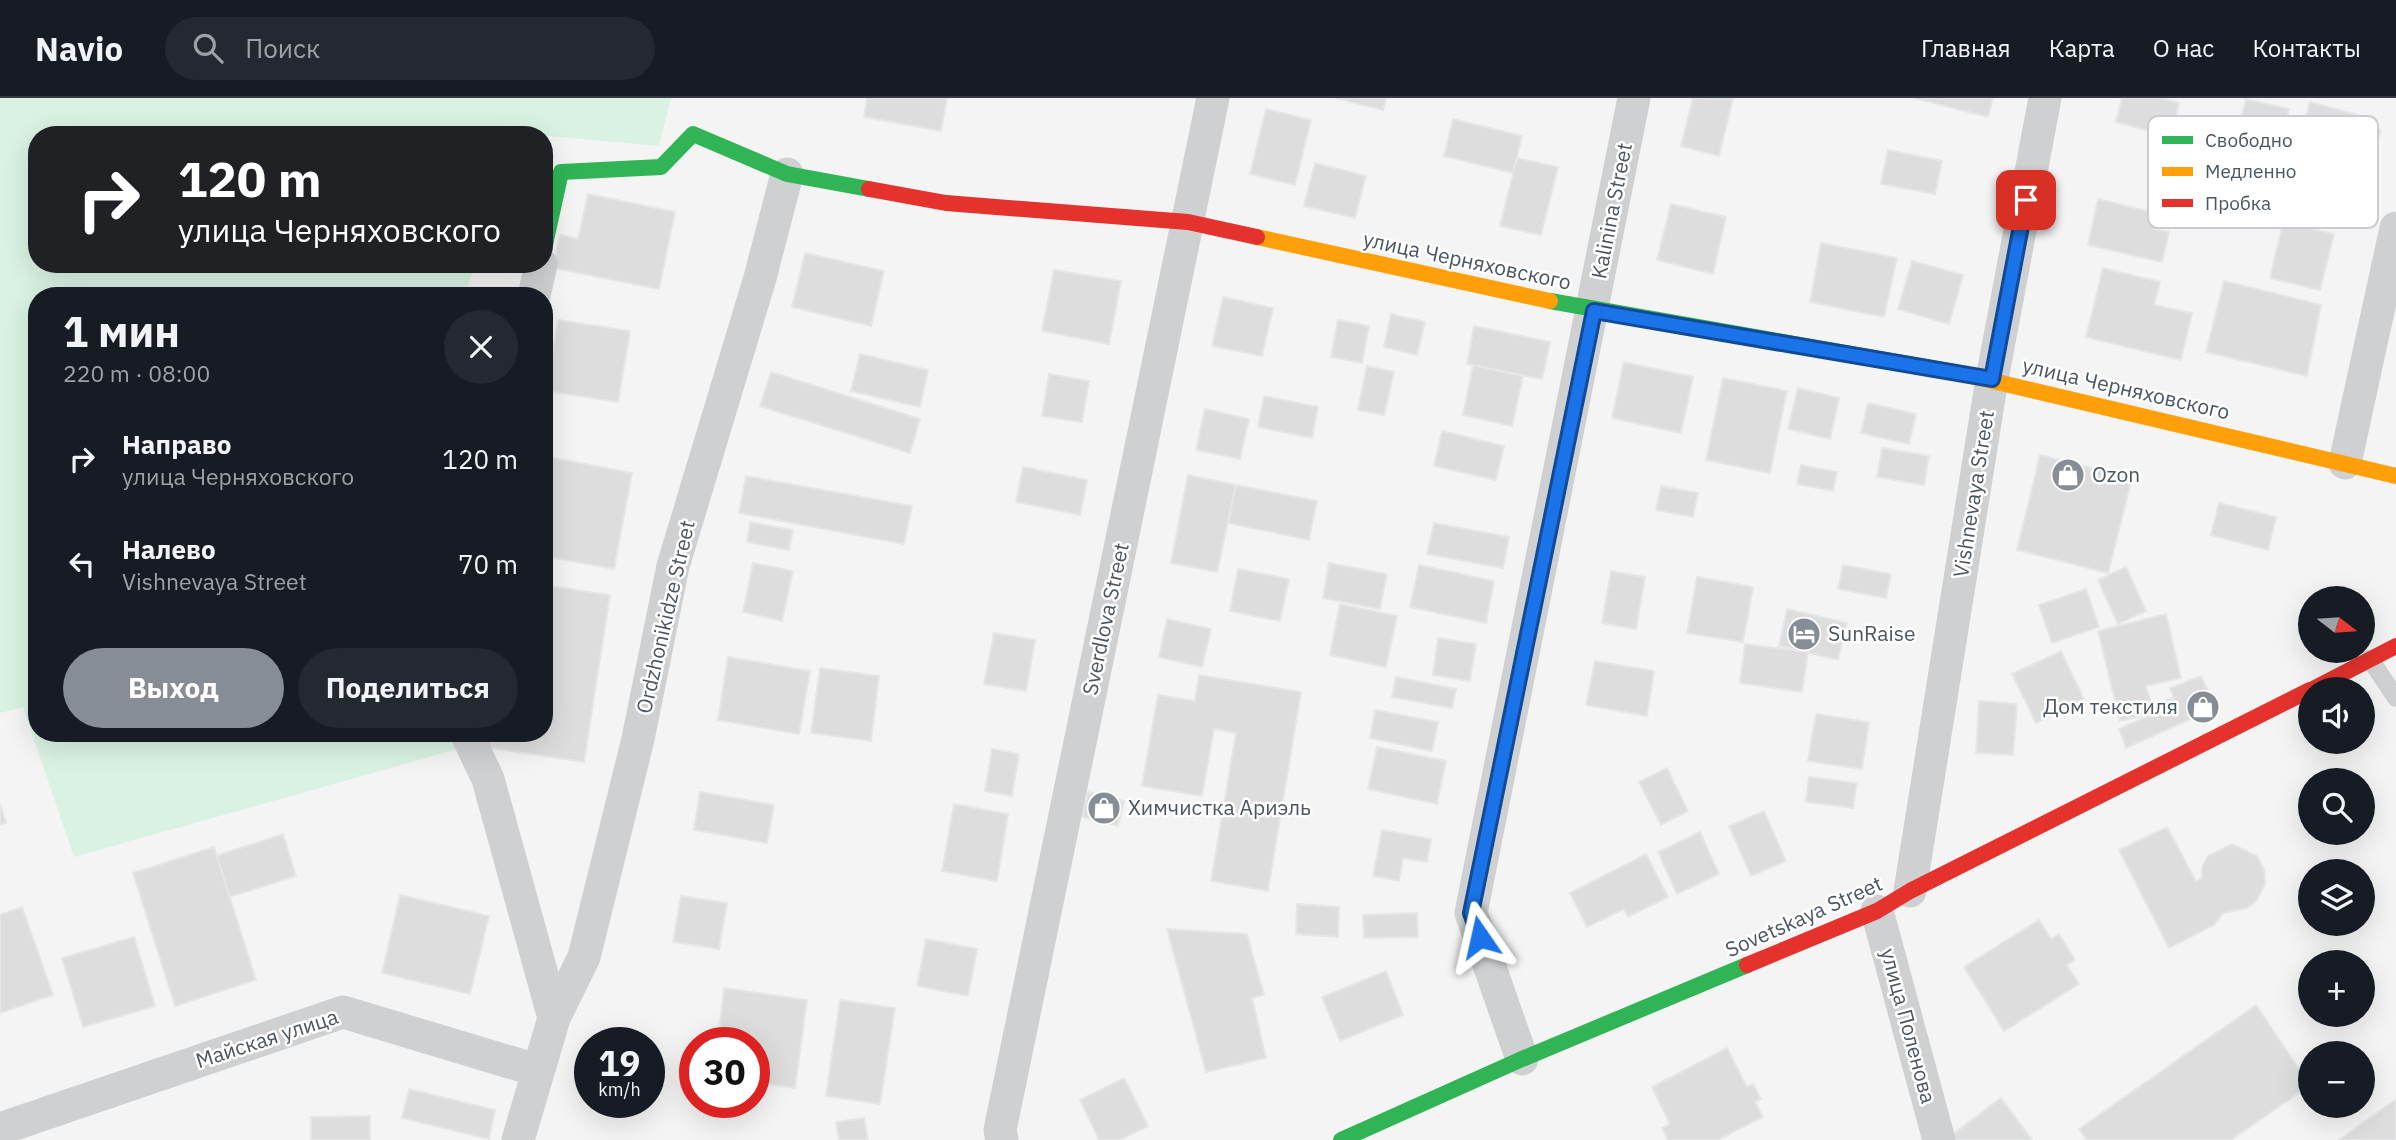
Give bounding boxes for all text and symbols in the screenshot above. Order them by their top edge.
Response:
search box [165,17,655,80]
text: Navio [35,27,123,70]
icon: search [189,29,227,67]
text: Поиск [245,31,320,65]
text: Главная [1921,32,2011,64]
text: Карта [2049,32,2115,64]
text: О нас [2153,32,2214,64]
text: Контакты [2252,32,2361,64]
legend [2148,116,2378,228]
text: Свободно [2205,128,2293,152]
street label: Kalinina Street [1584,140,1638,281]
text: 120 m [178,147,322,210]
icon: right [63,154,154,245]
text: Медленно [2205,159,2296,183]
pin [1996,170,2056,230]
icon: arrive [2007,181,2045,219]
text: Пробка [2205,191,2271,215]
text: улица Черняховского [178,209,501,251]
street label: улица Черняховского [1361,224,1574,296]
text: 1 мин [63,304,180,359]
button: close [444,310,518,384]
street label: улица Черняховского [2020,351,2233,425]
text: 220 m · 08:00 [63,358,210,388]
street label: Vishnevaya Street [1946,408,2000,579]
text: Направо [122,427,231,461]
icon: right [63,440,101,478]
text: 120 m [442,442,518,476]
shop icon: Ozon [2049,456,2087,494]
place label: Ozon [2092,460,2140,488]
text: улица Черняховского [122,461,354,491]
street label: Ordzhonikidze Street [629,517,701,716]
text: Налево [122,532,216,566]
street label: Sverdlova Street [1075,540,1135,697]
icon: left [63,545,101,583]
text: 70 m [458,547,518,581]
text: Vishnevaya Street [122,566,307,596]
north arrow [2298,586,2375,663]
map controls [2298,586,2375,1118]
hotel icon: SunRaise [1785,615,1823,653]
place label: SunRaise [1828,619,1916,647]
button: Выход [63,648,284,728]
button: Поделиться [298,648,518,728]
button: sound [2298,677,2375,754]
shop icon: Дом текстиля [2184,688,2222,726]
place label: Дом текстиля [2043,692,2178,720]
button: search [2298,768,2375,845]
shop icon: Химчистка Ариэль [1085,789,1123,827]
place label: Химчистка Ариэль [1128,793,1311,821]
button: layers [2298,859,2375,936]
street label: Sovetskaya Street [1721,869,1887,963]
position arrow [1443,900,1517,974]
street label: улица Поленова [1875,945,1943,1106]
button: + [2298,950,2375,1027]
street label: Майская улица [192,1002,341,1074]
speed limit sign: 30 [679,1027,770,1118]
text: 19 [598,1040,641,1086]
button: − [2298,1041,2375,1118]
text: km/h [598,1078,641,1101]

